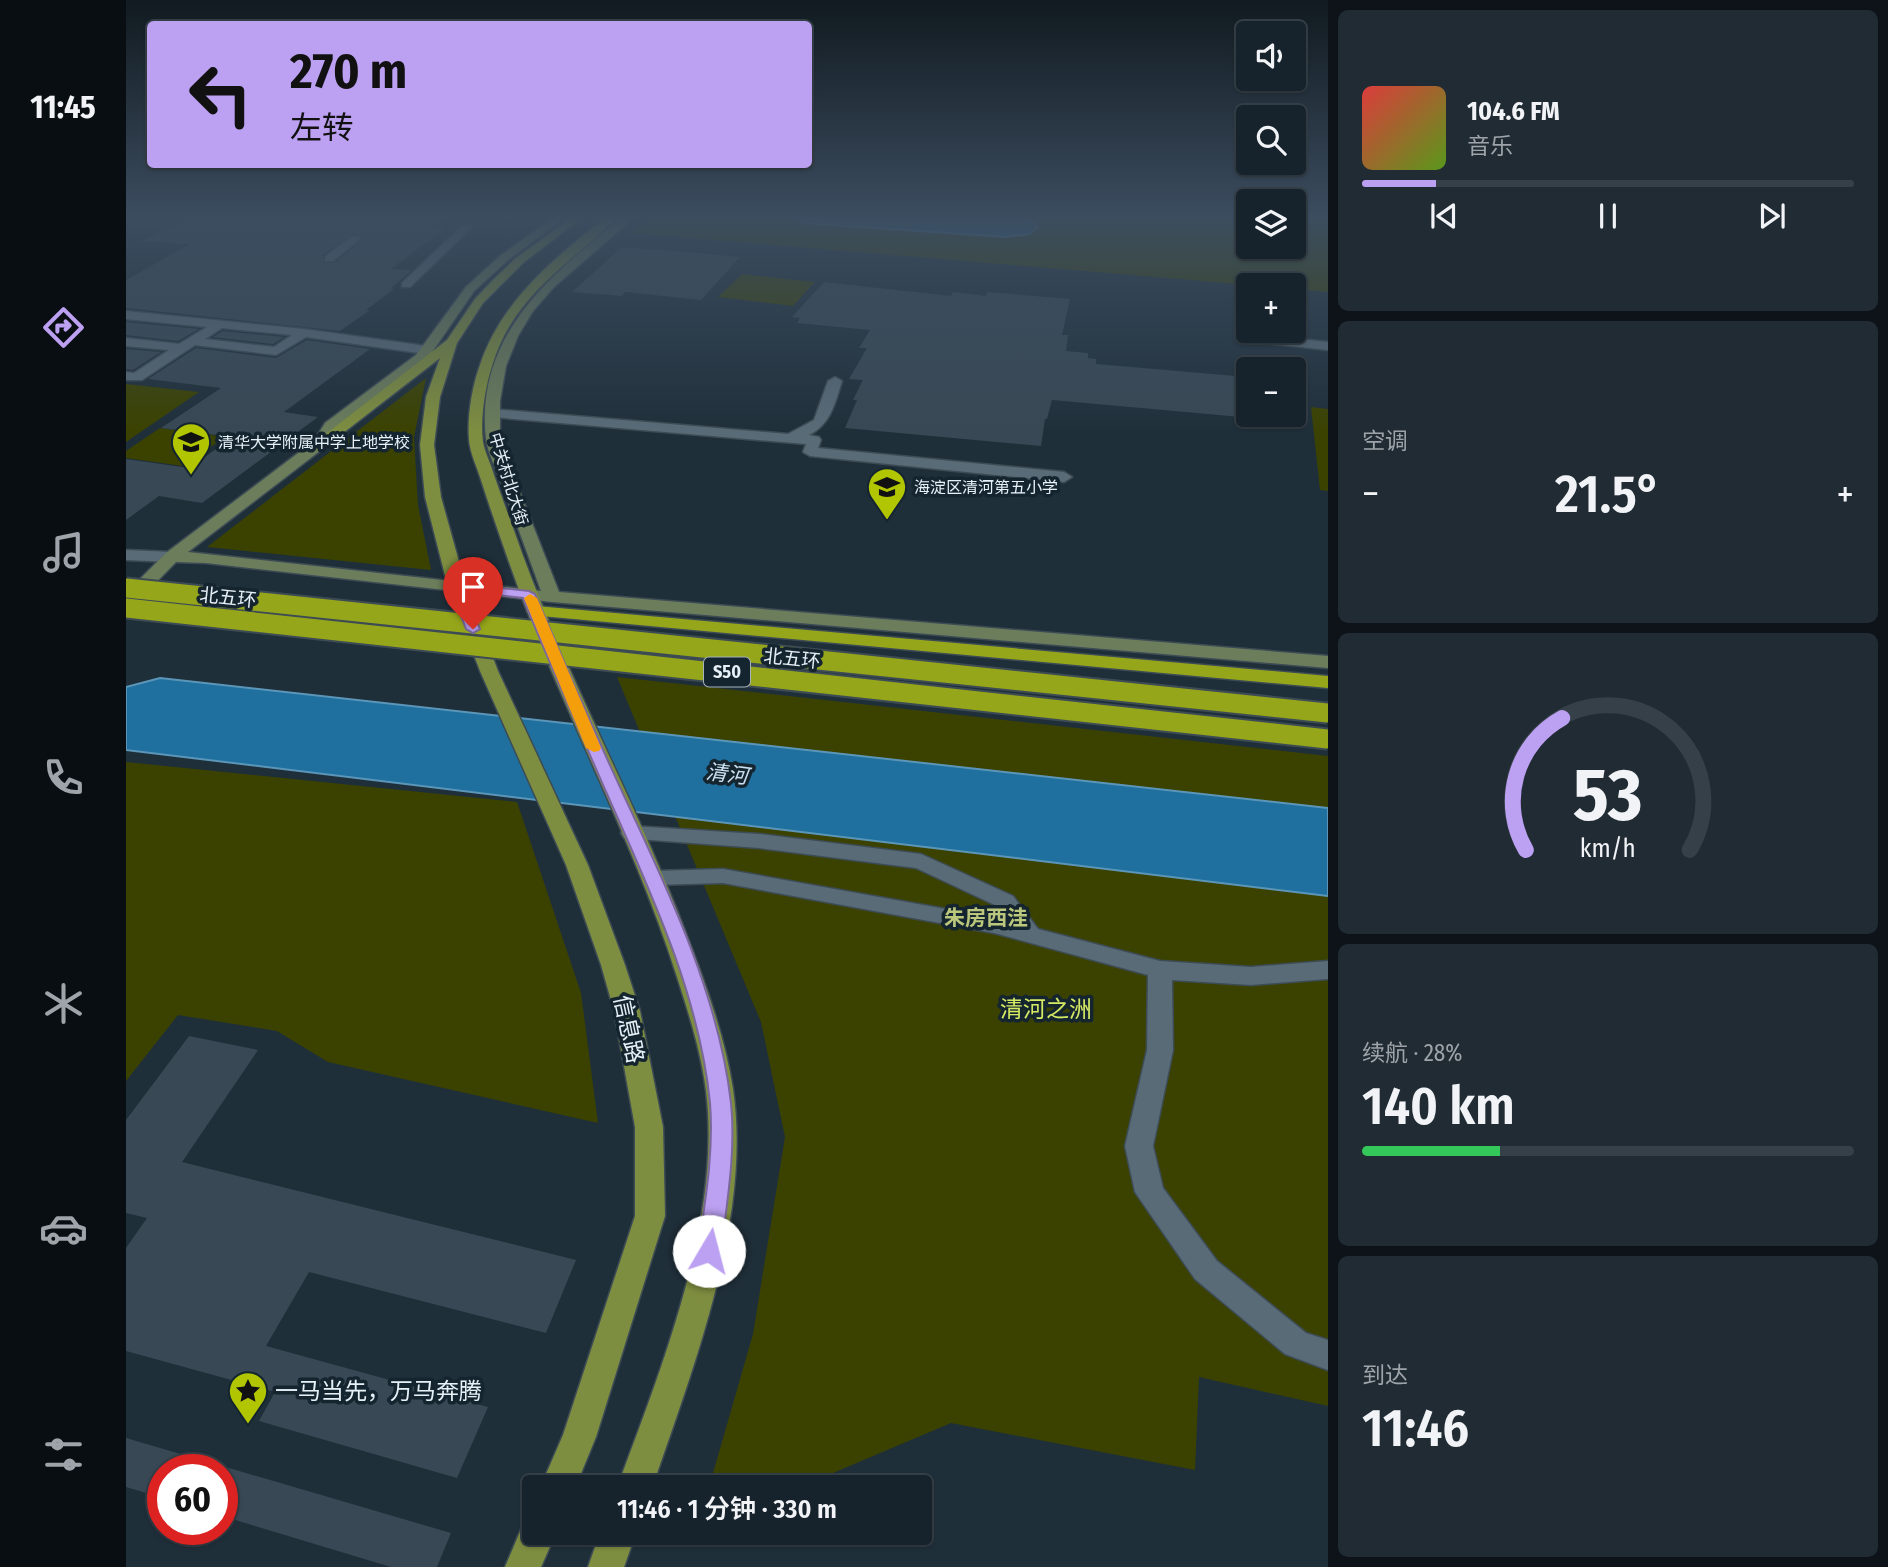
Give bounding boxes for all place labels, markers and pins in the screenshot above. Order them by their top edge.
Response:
school or university icon: 清华大学附属中学上地学校 [170,421,212,476]
place label: 清华大学附属中学上地学校 [218,433,410,452]
school or university icon: 海淀区清河第五小学 [866,466,908,521]
place label: 海淀区清河第五小学 [914,478,1058,497]
pin [443,557,503,629]
place icon: 一马当先，万马奔腾 [227,1370,269,1425]
place label: 一马当先，万马奔腾 [275,1377,482,1405]

